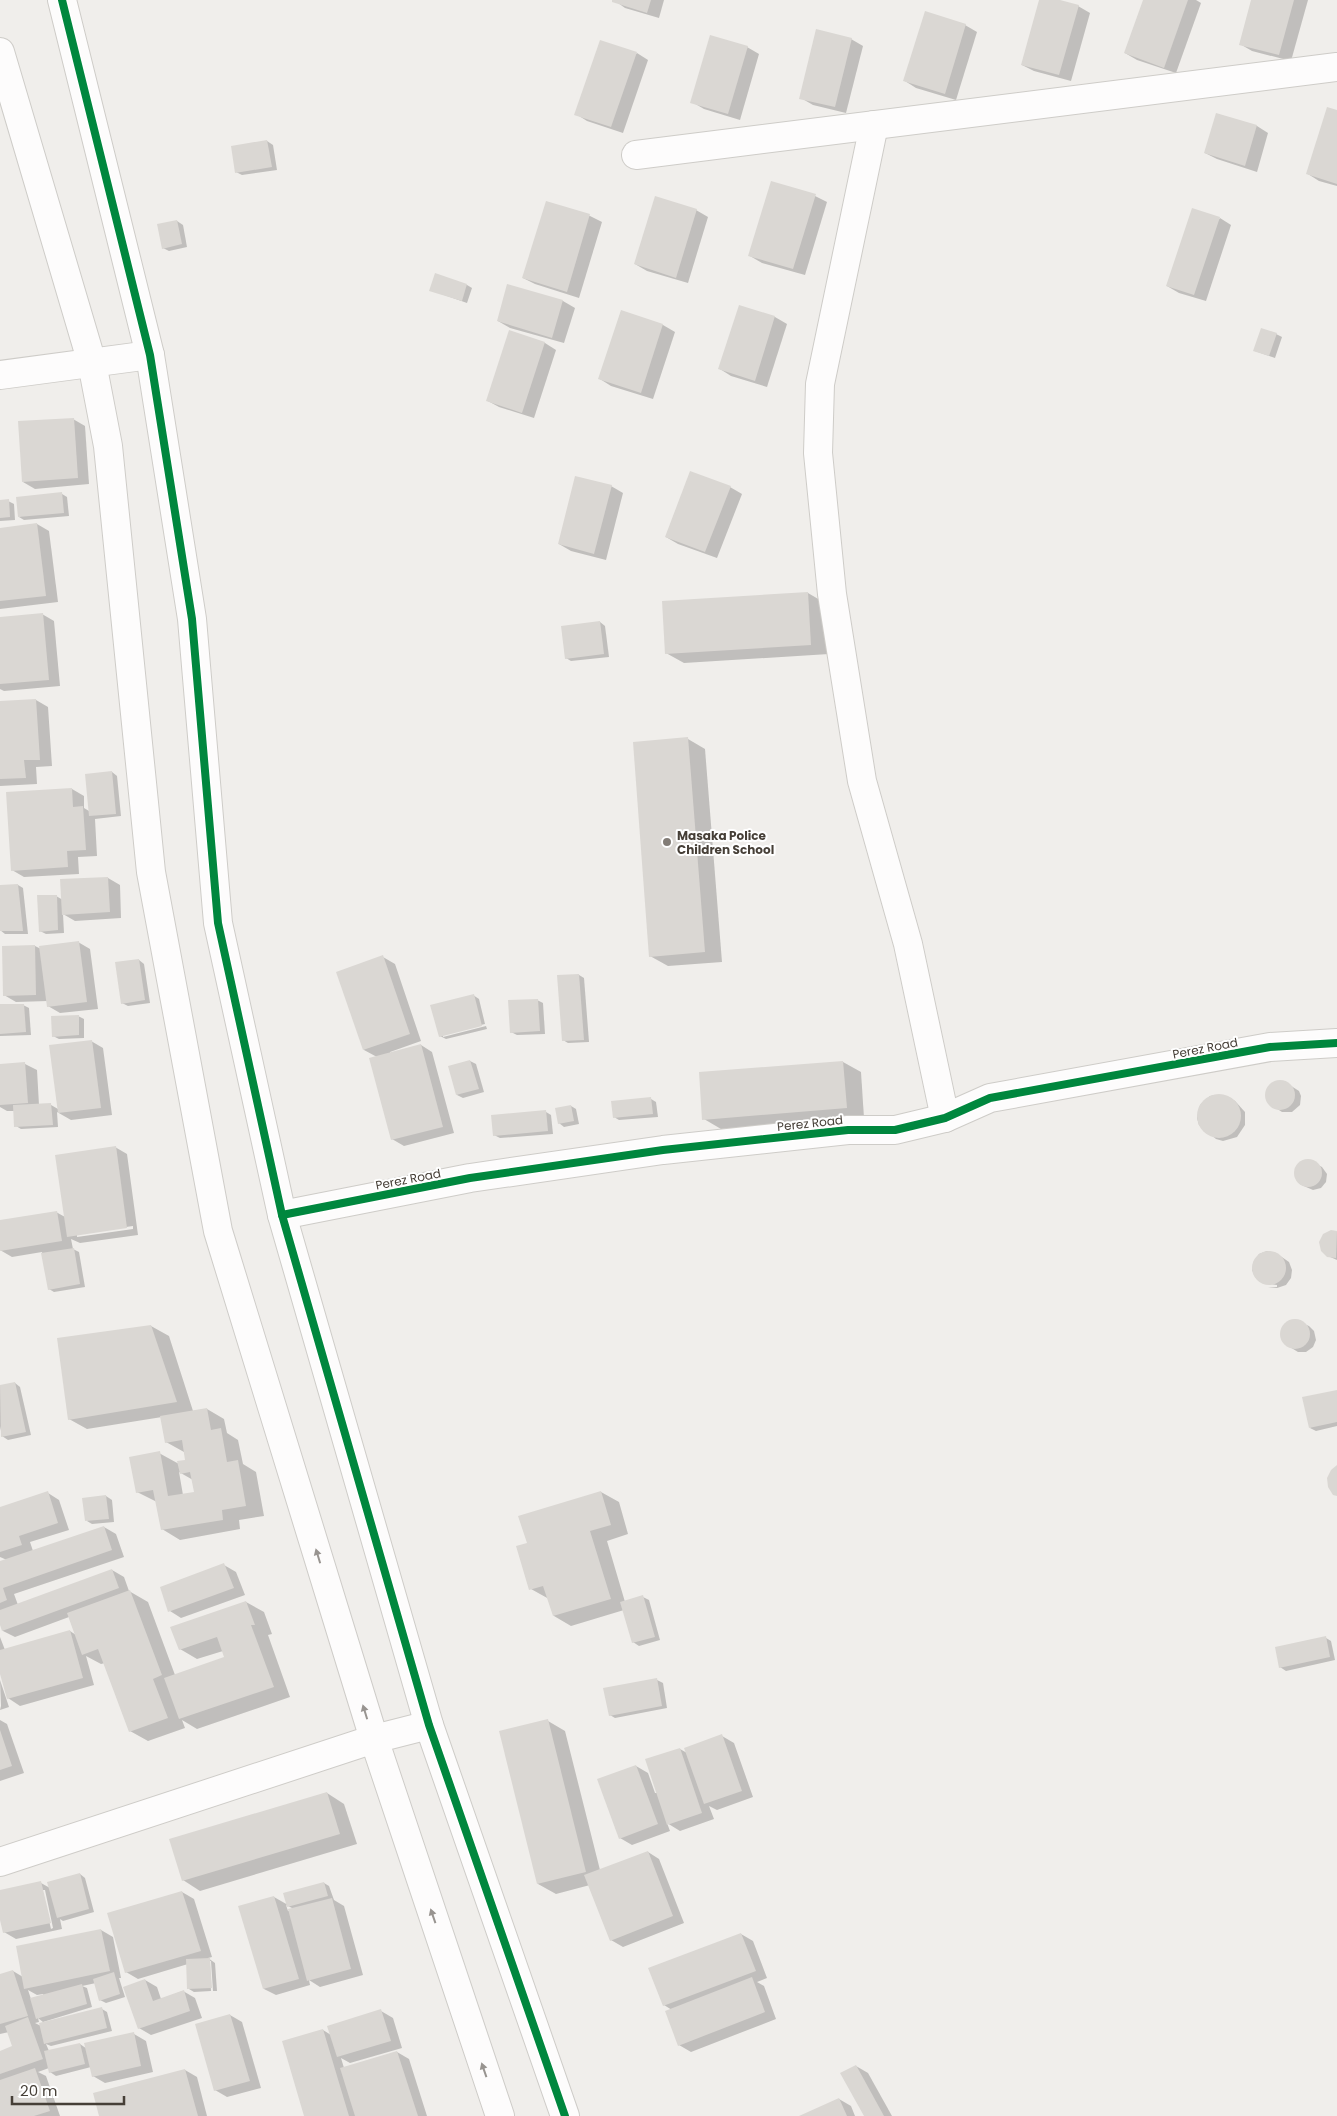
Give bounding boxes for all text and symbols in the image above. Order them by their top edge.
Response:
place label: Masaka Police Children School [677,827,774,858]
marker: Masaka Police Children School [661,836,673,848]
street label: Perez Road [1171,1033,1239,1063]
street label: Perez Road [776,1111,844,1135]
street label: Perez Road [374,1164,442,1194]
one-way arrow [313,1549,321,1564]
one-way arrow [361,1704,368,1719]
one-way arrow [428,1908,436,1923]
one-way arrow [480,2062,487,2077]
scale bar [12,2074,125,2106]
text: 20 m [20,2080,58,2101]

